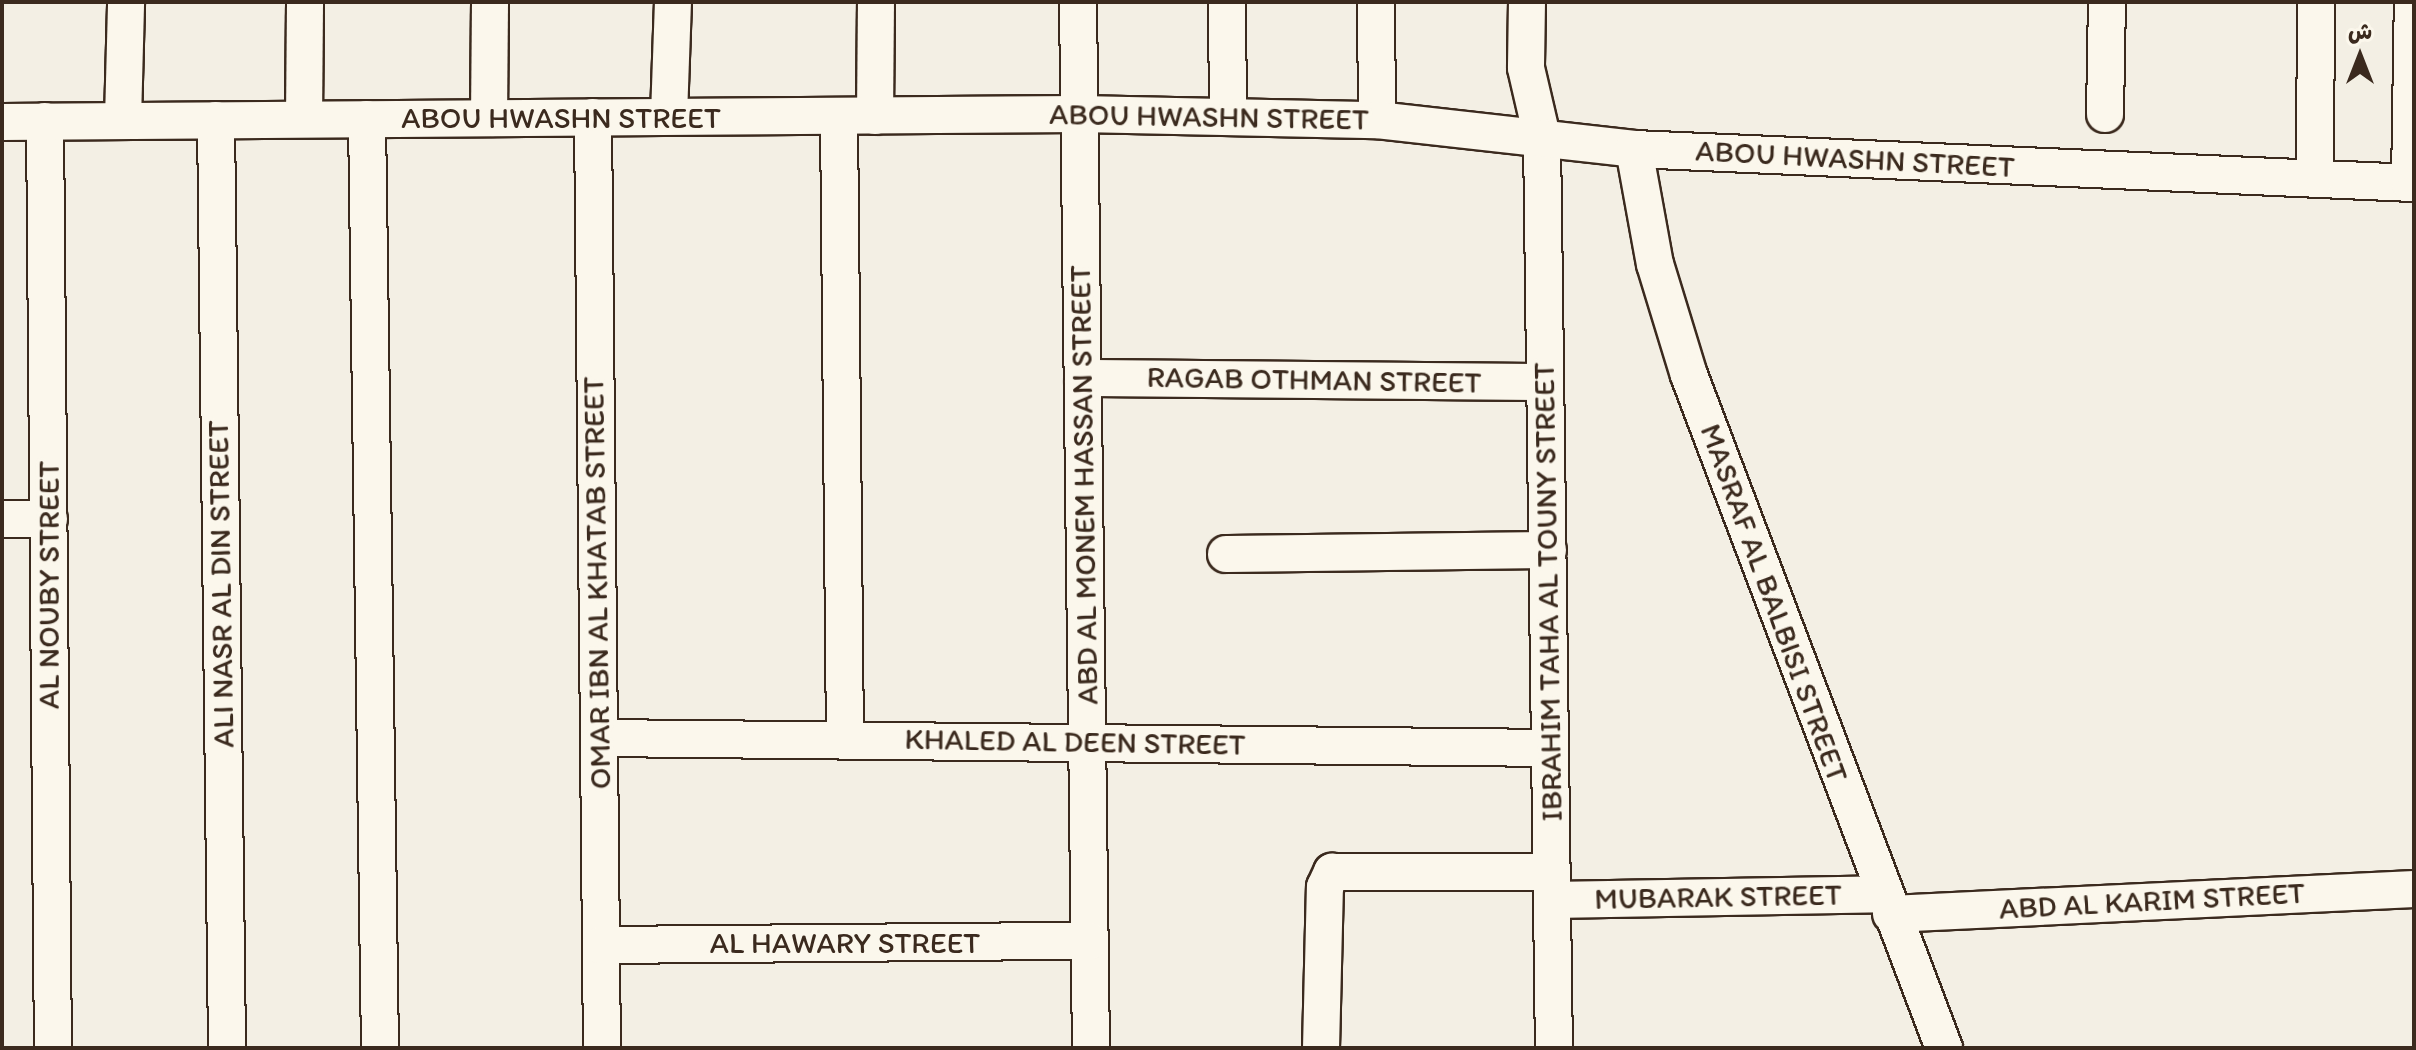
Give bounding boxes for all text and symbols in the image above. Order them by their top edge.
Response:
north arrow [2320,16,2400,96]
text: ش [2348,18,2372,45]
street label: ABOU HWASHN STREET [1049,96,1369,138]
street label: ABOU HWASHN STREET [401,100,721,136]
street label: ABOU HWASHN STREET [1695,133,2015,185]
street label: ABD AL MONEM HASSAN STREET [1062,265,1106,705]
street label: RAGAB OTHMAN STREET [1146,359,1482,401]
street label: IBRAHIM TAHA AL TOUNY STREET [1526,363,1570,821]
street label: OMAR IBN AL KHATAB STREET [575,377,619,789]
street label: ALI NASR AL DIN STREET [200,418,242,750]
street label: MASRAF AL BALBISI STREET [1692,419,1856,787]
street label: AL NOUBY STREET [31,461,67,709]
street label: KHALED AL DEEN STREET [904,721,1246,763]
street label: ABD AL KARIM STREET [2000,875,2304,927]
street label: MUBARAK STREET [1594,877,1842,917]
street label: AL HAWARY STREET [710,925,980,961]

